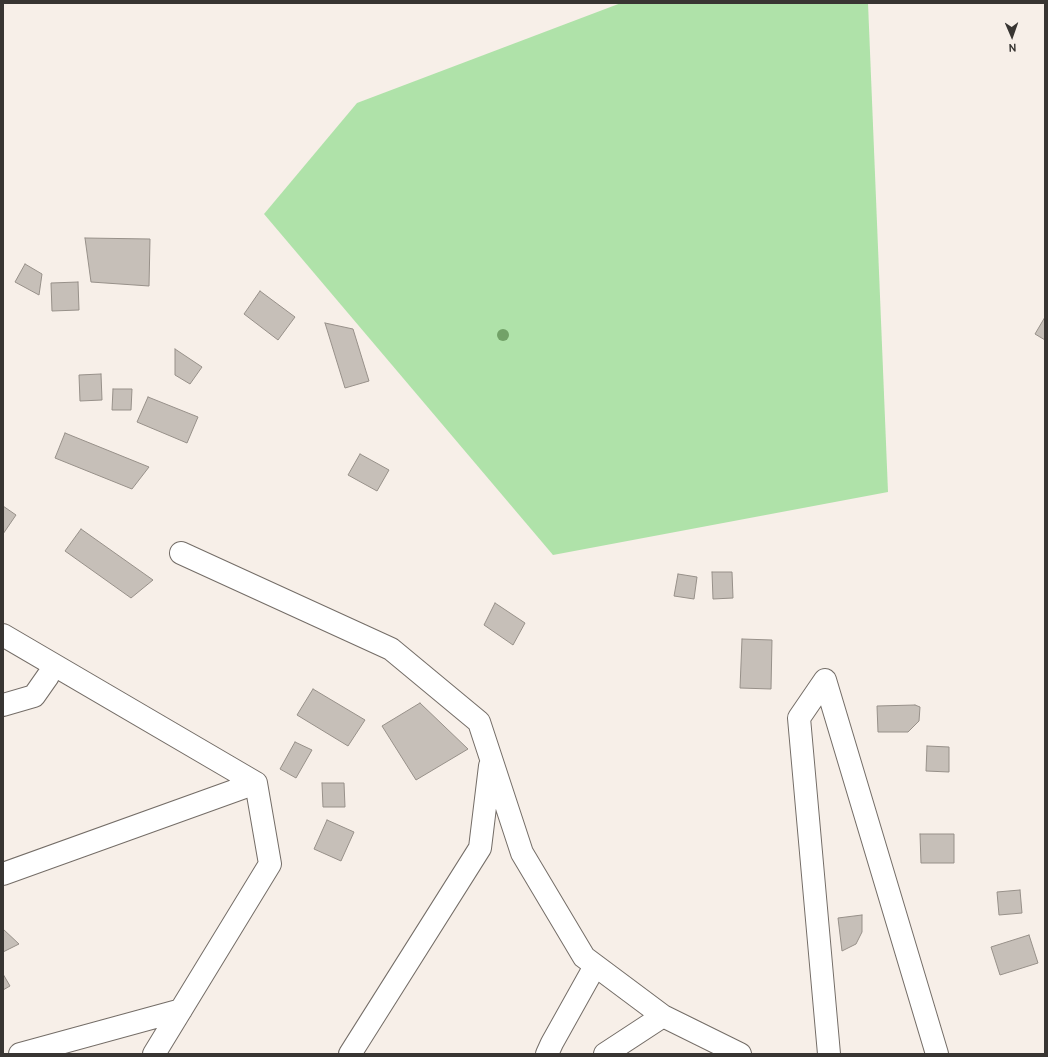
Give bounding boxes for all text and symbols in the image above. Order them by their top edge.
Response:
north arrow [992,16,1032,56]
text: N [1008,41,1017,55]

